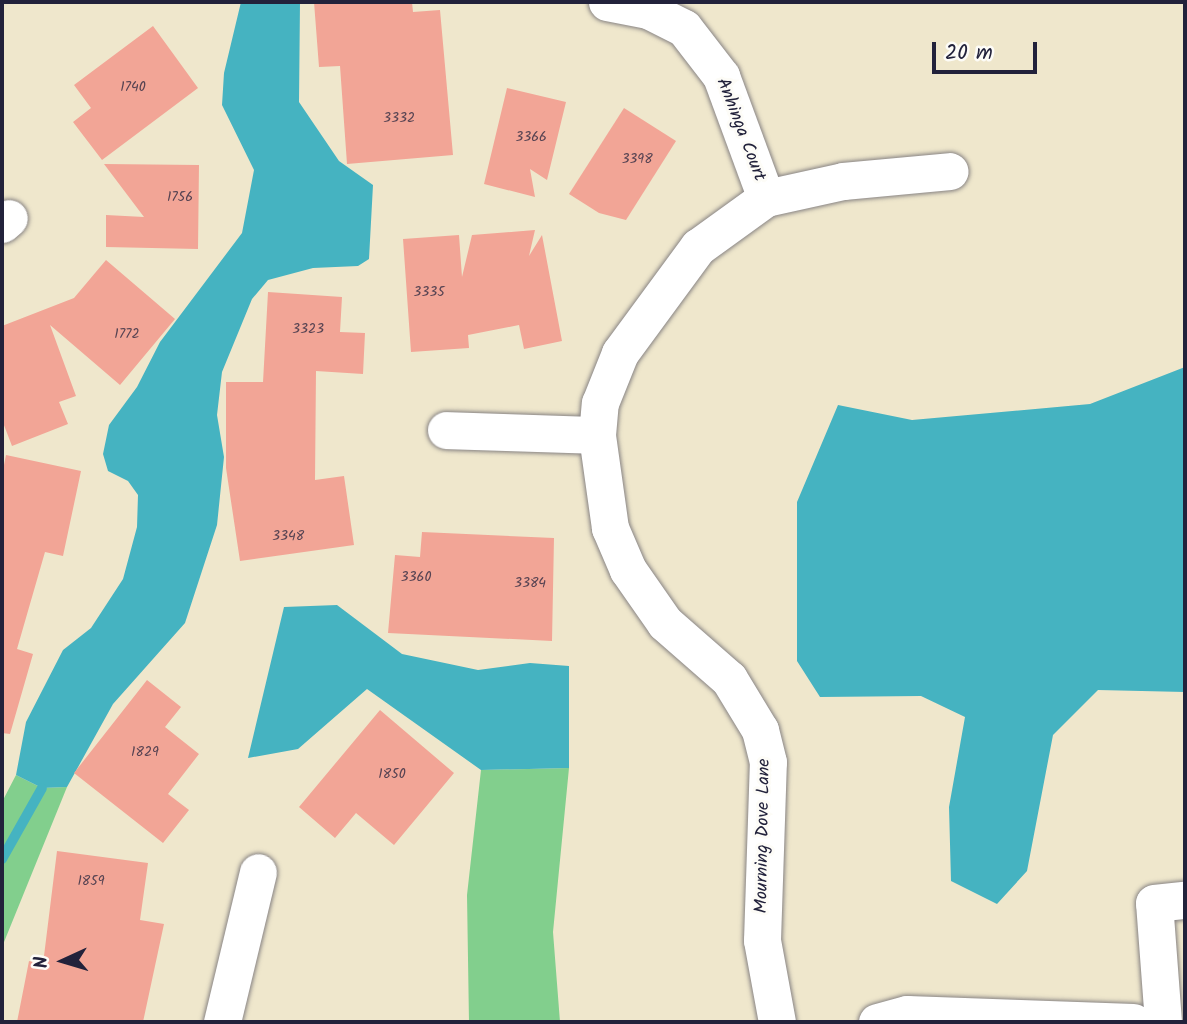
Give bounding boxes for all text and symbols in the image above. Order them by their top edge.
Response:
scale bar [935,28,1040,72]
text: 20 m [945,37,993,70]
street label: Anhinga Court [710,75,770,185]
house number: 1740 [120,79,146,95]
house number: 3332 [383,110,415,126]
house number: 3366 [515,129,547,145]
house number: 3398 [621,151,653,167]
house number: 1756 [167,189,193,205]
house number: 3335 [413,284,445,300]
house number: 3323 [292,321,324,337]
house number: 1772 [114,326,140,342]
house number: 3348 [272,528,304,544]
house number: 3360 [401,569,431,585]
house number: 3384 [514,575,546,591]
house number: 1829 [131,744,159,760]
street label: Mourning Dove Lane [752,758,776,914]
house number: 1850 [378,766,406,782]
house number: 1859 [77,873,105,889]
north arrow [28,926,98,996]
text: N [27,955,57,969]

